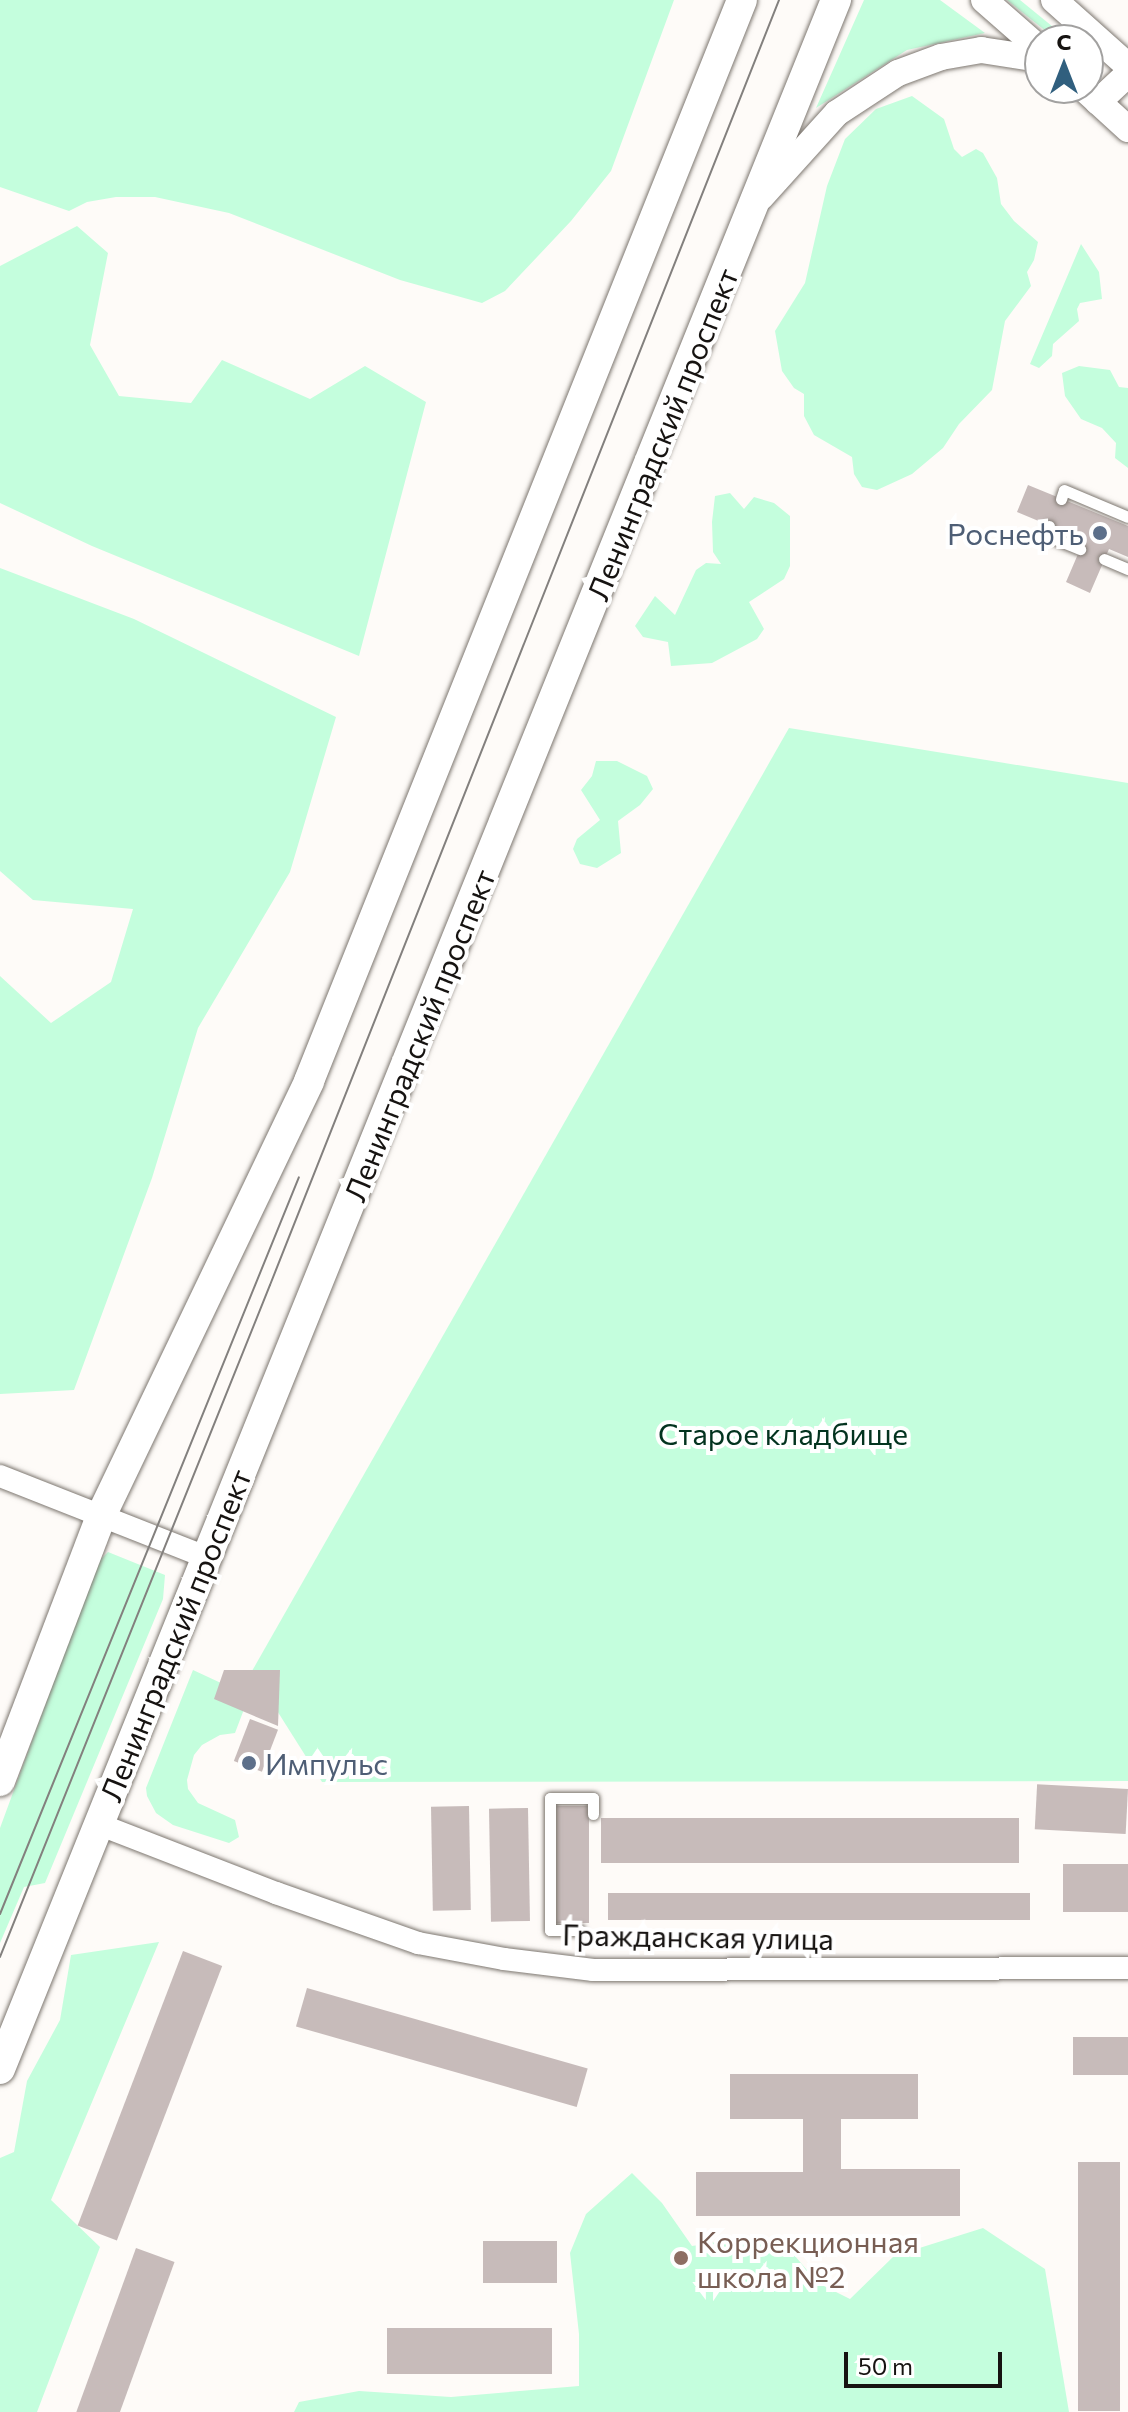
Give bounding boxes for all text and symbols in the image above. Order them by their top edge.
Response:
north arrow [1024,24,1104,104]
text: С [1056,28,1072,55]
street label: Ленинградский проспект [579,263,745,605]
place label: Роснефть [947,515,1084,551]
marker: Роснефть [1091,524,1109,542]
street label: Ленинградский проспект [336,864,502,1206]
park label: Старое кладбище [658,1415,908,1451]
street label: Ленинградский проспект [92,1464,258,1806]
place label: Импульс [265,1745,388,1781]
marker: Импульс [240,1754,258,1772]
street label: Гражданская улица [562,1916,834,1956]
place label: Коррекционная школа №2 [697,2223,919,2294]
marker: Коррекционная школа №2 [672,2249,690,2267]
scale bar [848,2336,1006,2386]
text: 50 m [858,2351,913,2380]

